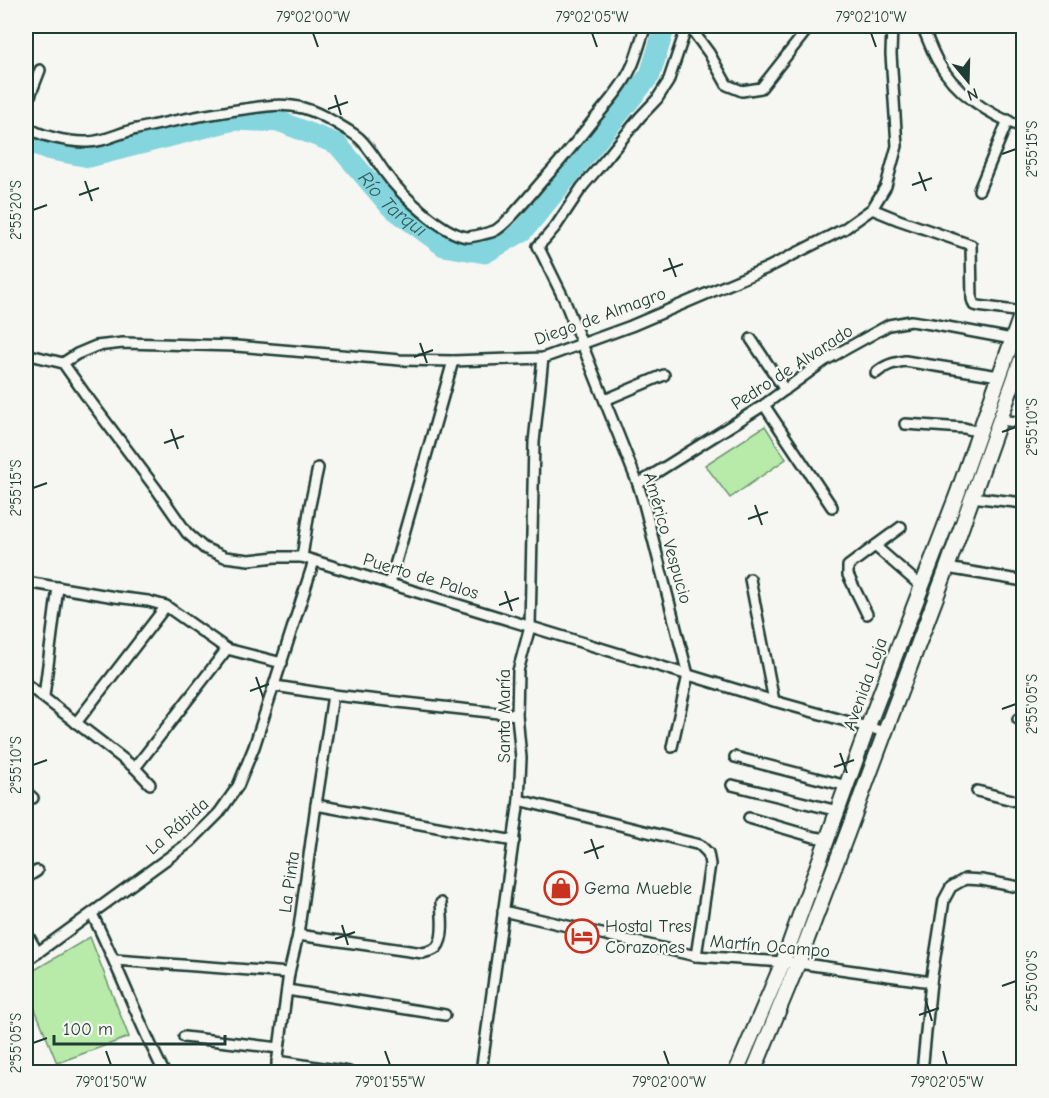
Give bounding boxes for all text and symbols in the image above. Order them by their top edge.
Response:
text: 79°02'00"W [276,8,350,26]
text: 79°02'05"W [555,8,629,26]
text: 79°02'10"W [836,8,906,26]
north arrow [938,51,998,111]
text: N [965,84,980,104]
text: 2°55'15"S [1023,120,1041,178]
water label: Río Tarqui [353,167,432,242]
text: 2°55'20"S [7,180,25,240]
street label: Diego de Almagro [531,283,669,350]
street label: Pedro de Alvarado [727,320,857,415]
text: 2°55'10"S [1023,398,1041,456]
text: 2°55'15"S [7,459,25,517]
street label: Américo Vespucio [639,470,696,606]
street label: Puerto de Palos [361,549,481,604]
street label: Avenida Loja [839,635,892,733]
street label: Santa María [494,669,515,763]
text: 2°55'05"S [1023,674,1041,734]
text: 2°55'10"S [7,736,25,794]
street label: La Rábida [142,793,213,859]
street label: La Pinta [275,850,304,914]
shop icon: Gema Mueble [543,870,579,906]
place label: Gema Mueble [584,878,692,899]
place label: Hostal Tres Corazones [605,916,691,958]
hotel icon: Hostal Tres Corazones [564,918,600,954]
street label: Martín Ocampo [709,931,831,962]
text: 2°55'00"S [1023,950,1041,1012]
scale bar [54,1008,225,1046]
text: 2°55'05"S [7,1013,25,1073]
text: 100 m [63,1019,113,1040]
text: 79°01'50"W [75,1073,147,1091]
text: 79°01'55"W [355,1073,425,1091]
text: 79°02'00"W [632,1073,706,1091]
text: 79°02'05"W [910,1073,984,1091]

